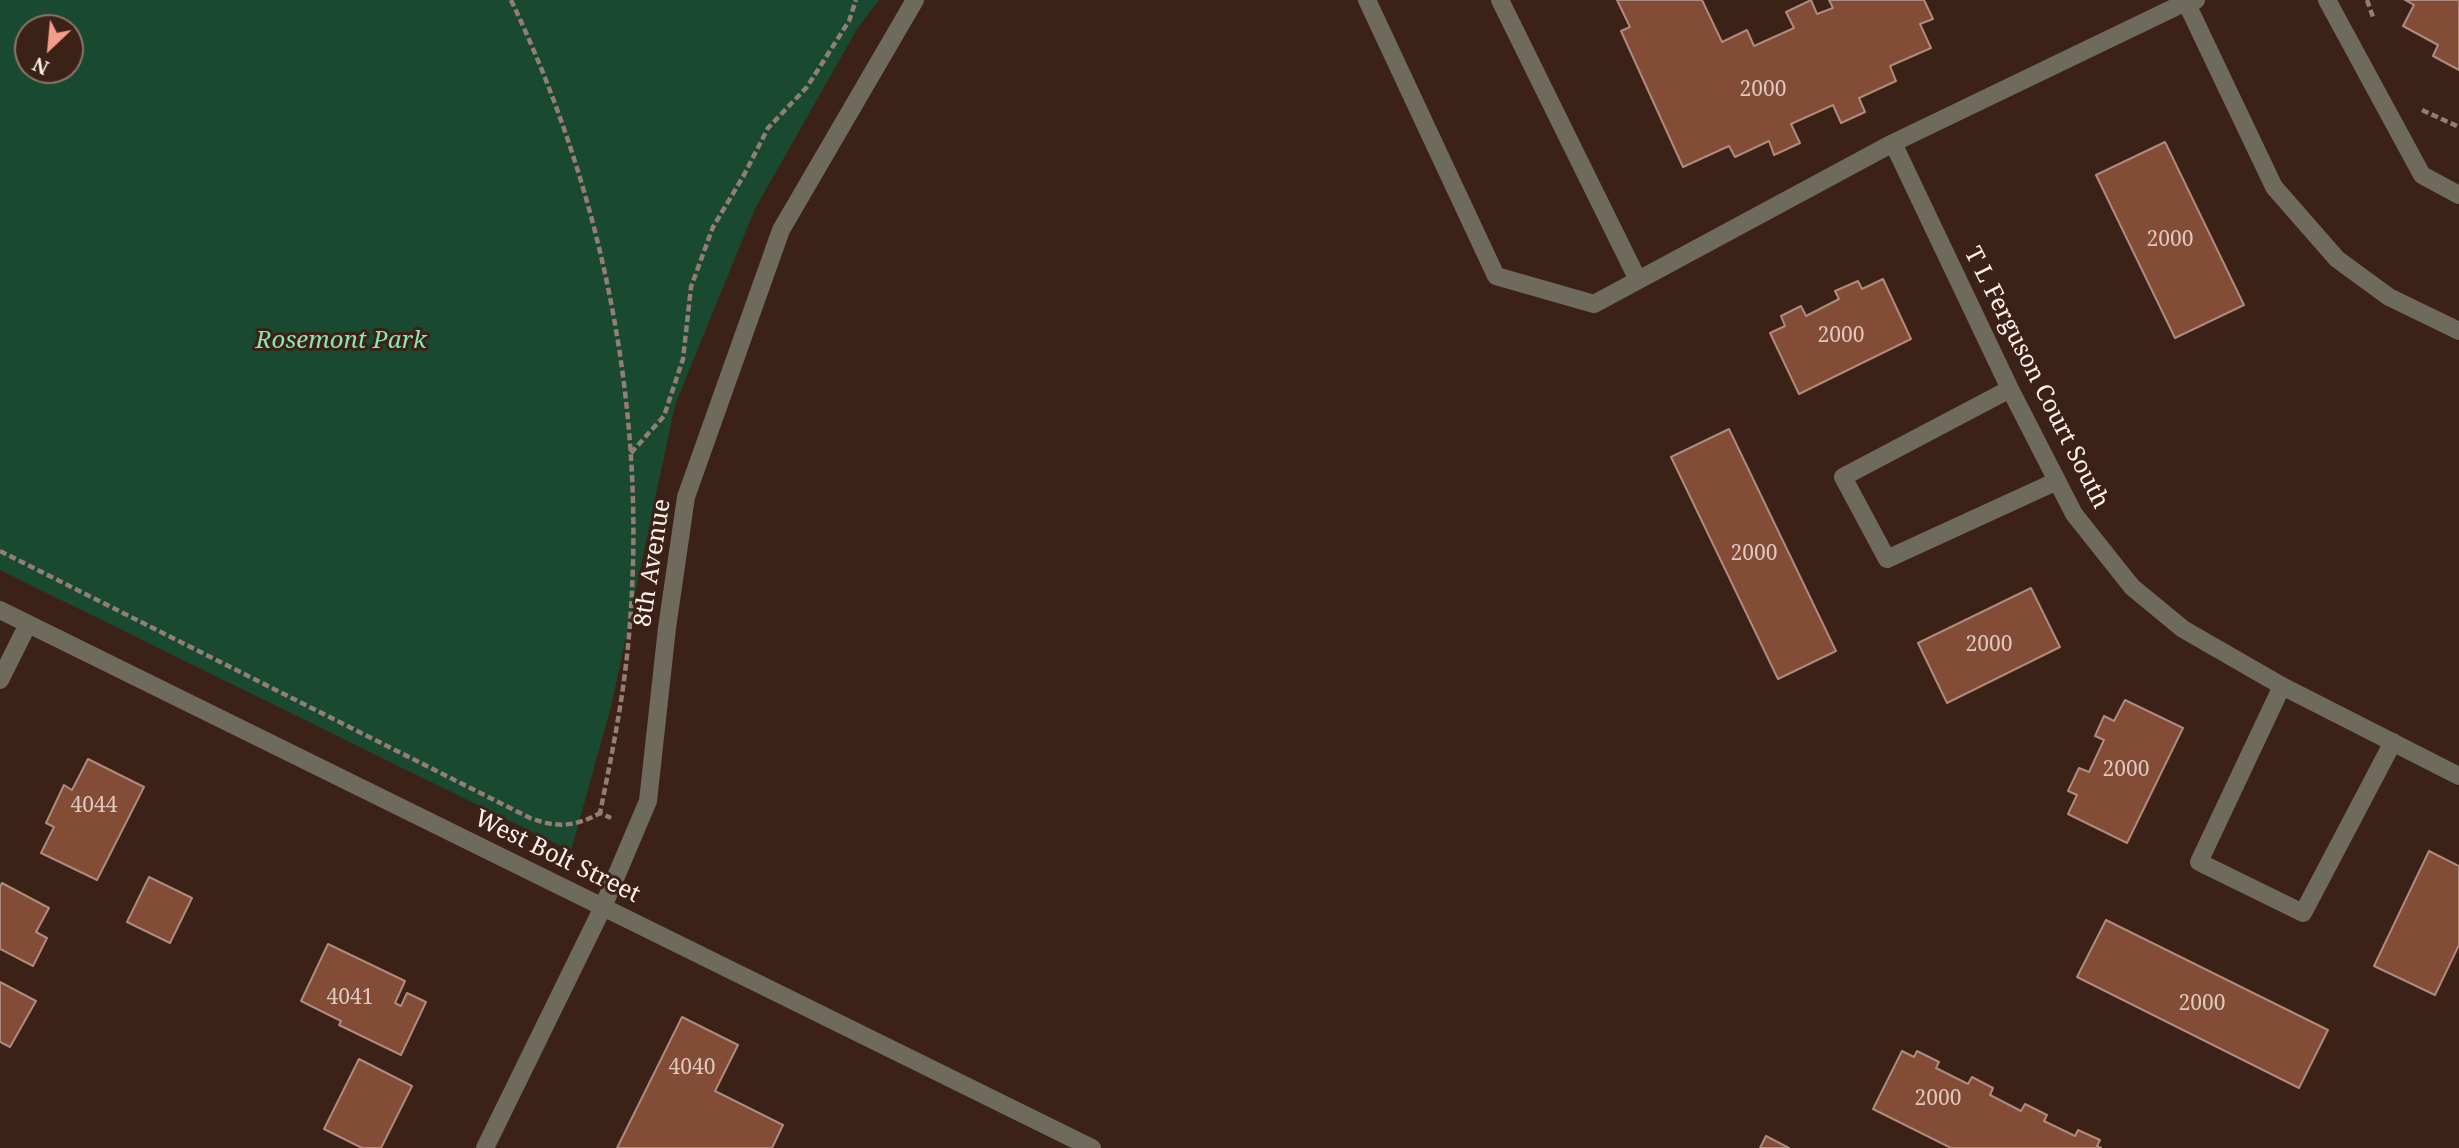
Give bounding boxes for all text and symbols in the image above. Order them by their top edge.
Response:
north arrow [14,14,84,84]
text: N [28,51,53,81]
house number: 2000 [1740,77,1786,103]
house number: 2000 [2147,227,2193,253]
street label: T L Ferguson Court South [1957,242,2115,514]
house number: 2000 [1818,323,1864,349]
park label: Rosemont Park [255,327,427,355]
street label: 8th Avenue [629,497,677,629]
house number: 2000 [1731,541,1777,567]
house number: 2000 [1966,632,2012,658]
house number: 2000 [2103,757,2149,783]
house number: 4044 [71,793,117,819]
street label: West Bolt Street [470,804,644,910]
house number: 4041 [327,985,373,1011]
house number: 2000 [2179,991,2225,1017]
house number: 4040 [669,1055,715,1081]
house number: 2000 [1915,1086,1961,1112]

